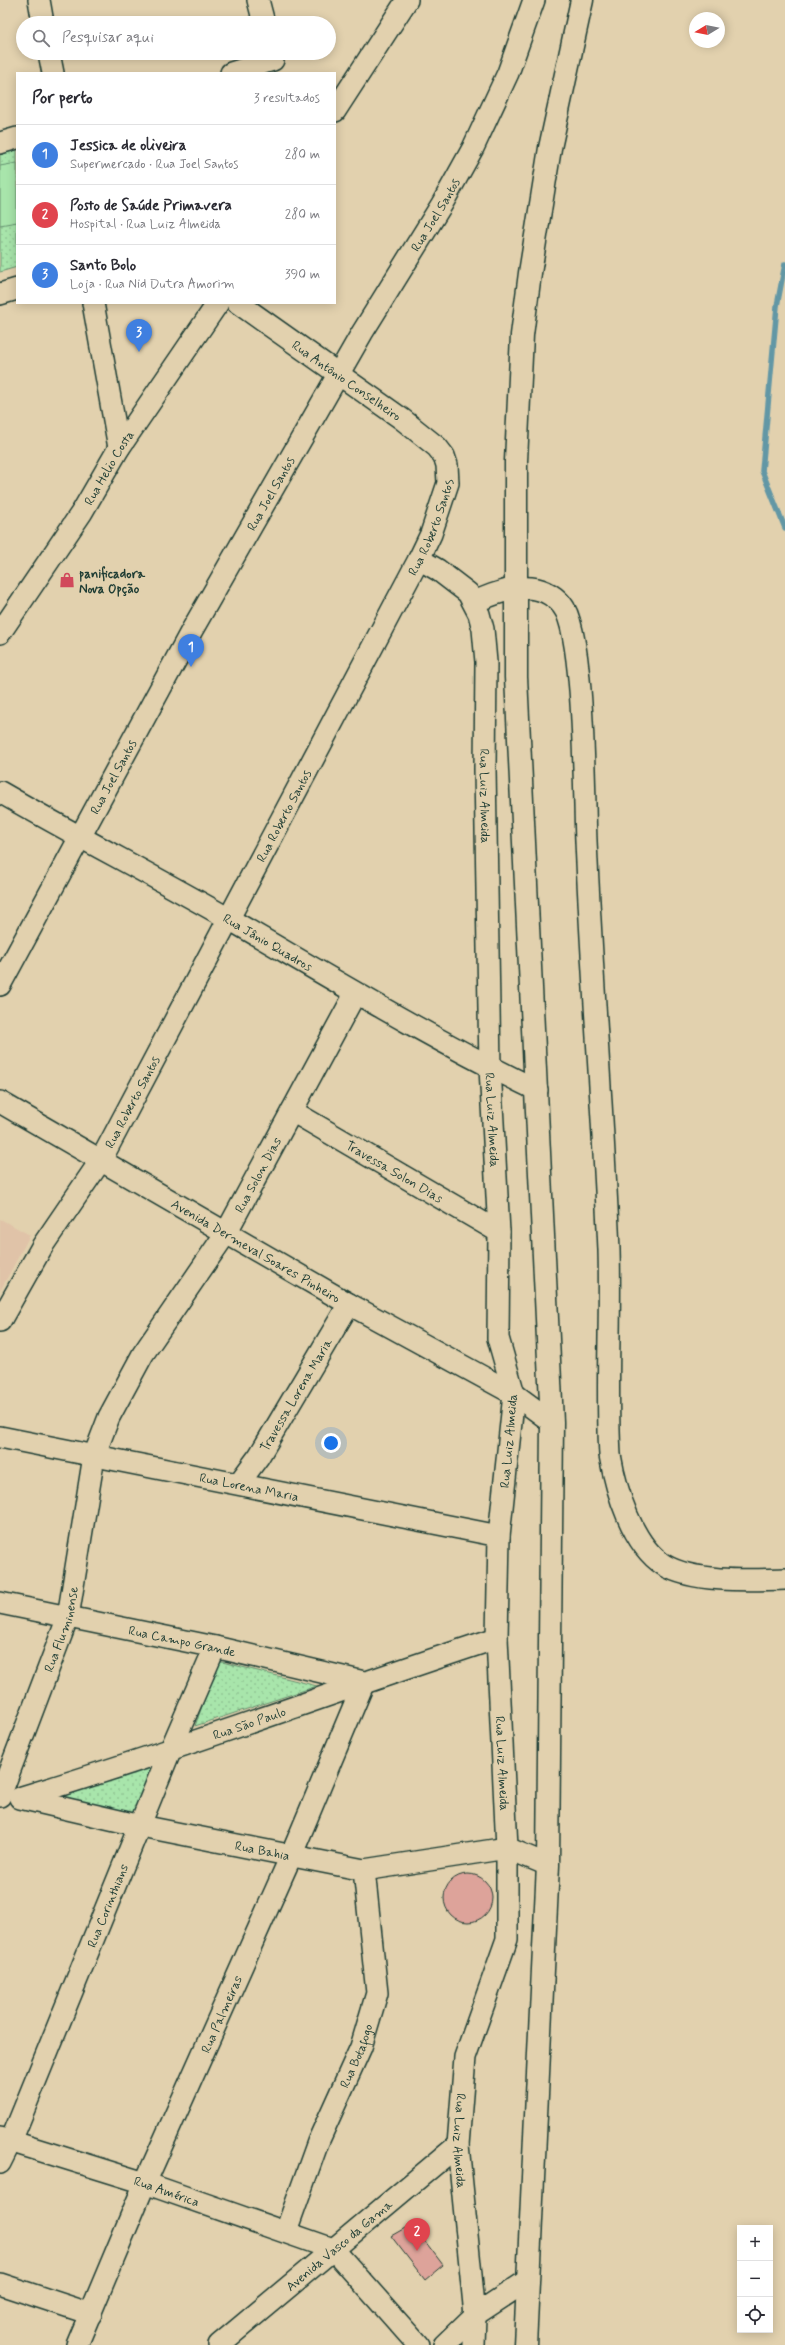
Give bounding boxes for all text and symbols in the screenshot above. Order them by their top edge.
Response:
north arrow [689,12,725,48]
search box [16,16,336,60]
icon: search [30,27,52,49]
text: Pesquisar aqui [62,28,154,48]
text: Por perto [32,87,93,109]
text: 3 resultados [254,90,320,107]
text: Jessica de oliveira [70,136,186,156]
text: 1 [42,146,48,163]
text: 280 m [285,146,320,163]
text: Supermercado · Rua Joel Santos [70,156,238,173]
street label: Rua Joel Santos [408,175,465,255]
text: Posto de Saúde Primavera [70,196,232,216]
text: 2 [42,206,48,223]
text: 280 m [285,206,320,223]
text: Hospital · Rua Luiz Almeida [70,216,221,233]
text: Santo Bolo [70,256,136,276]
text: 3 [42,266,48,283]
text: 390 m [285,266,320,283]
text: Loja · Rua Nid Dutra Amorim [70,276,235,293]
pin: 3 [126,319,152,352]
street label: Rua Antônio Conselheiro [288,337,404,425]
street label: Rua Helio Costa [81,427,139,509]
street label: Rua Joel Santos [244,454,299,534]
street label: Rua Roberto Santos [405,479,458,579]
place label: panificadora Nova Opção [79,566,146,598]
shop icon: panificadora Nova Opção [58,571,76,589]
pin: 1 [178,634,204,667]
street label: Rua Joel Santos [87,737,141,818]
street label: Rua Luiz Almeida [475,748,493,844]
street label: Rua Roberto Santos [253,767,316,865]
street label: Rua Jânio Quadros [219,910,315,976]
street label: Rua Roberto Santos [102,1053,164,1152]
street label: Rua Luiz Almeida [480,1072,502,1168]
street label: Rua Solon Dias [231,1134,286,1216]
street label: Travessa Solon Dias [342,1137,446,1208]
street label: Avenida Dermeval Soares Pinheiro [168,1196,343,1307]
street label: Travessa Lorena Maria [257,1336,337,1455]
street label: Rua Luiz Almeida [497,1393,522,1489]
your location [321,1433,341,1453]
street label: Rua Lorena Maria [198,1470,300,1506]
street label: Rua Fluminense [41,1585,83,1675]
street label: Rua Campo Grande [127,1622,237,1662]
street label: Rua São Paulo [211,1703,289,1745]
street label: Rua Luiz Almeida [491,1716,512,1812]
street label: Rua Bahia [233,1838,291,1865]
street label: Rua Corinthians [84,1862,133,1950]
street label: Rua Palmeiras [198,1973,247,2056]
street label: Rua Botafogo [337,2022,378,2091]
street label: Rua Luiz Almeida [448,2093,469,2189]
street label: Rua América [132,2173,201,2211]
street label: Avenida Vasco da Gama [283,2196,397,2296]
pin: 2 [404,2218,430,2251]
map controls [737,2225,773,2333]
button: + [737,2225,773,2261]
button: − [737,2261,773,2297]
button: locate [737,2297,773,2333]

